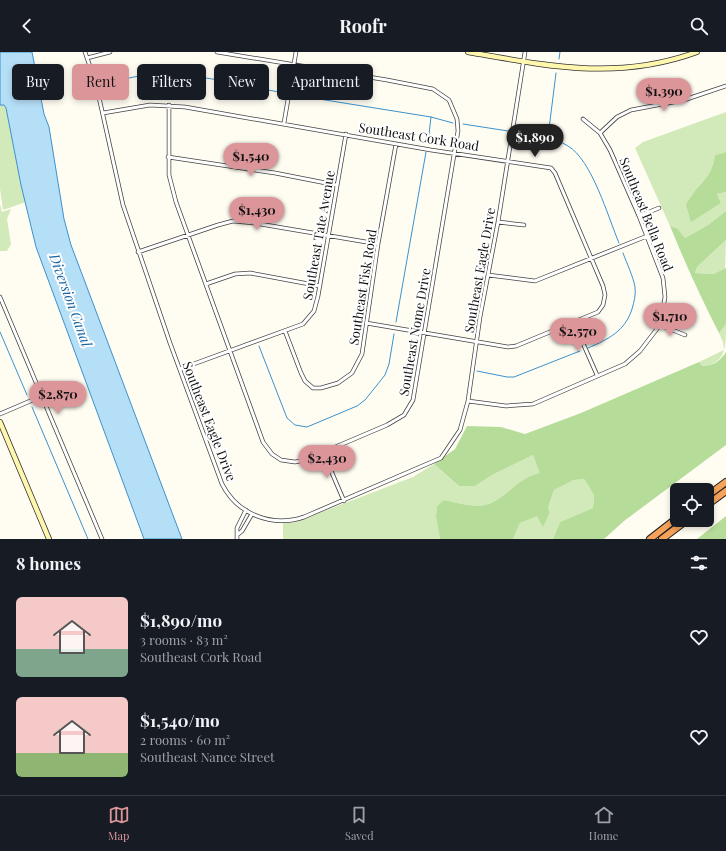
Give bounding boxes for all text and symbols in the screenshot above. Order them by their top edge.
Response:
text: Roofr [339,14,387,38]
icon: back [16,15,38,37]
icon: search [688,15,710,37]
chip: Buy [12,64,64,100]
chip: Rent [72,64,129,100]
chip: Filters [137,64,206,100]
chip: New [214,64,269,100]
chip: Apartment [277,64,373,100]
pin: $1,390 [631,78,697,112]
text: $1,390 [645,82,683,99]
street label: Southeast Cork Road [358,118,481,154]
pin: $1,890 [502,124,568,158]
text: $1,890 [516,128,554,145]
pin: $1,540 [218,143,284,177]
text: $1,540 [232,147,270,164]
street label: Southeast Bella Road [616,154,678,274]
street label: Southeast Tate Avenue [298,168,338,301]
pin: $1,430 [224,197,290,231]
text: $1,430 [238,201,276,218]
street label: Southeast Eagle Drive [460,206,498,334]
street label: Southeast Fisk Road [344,227,380,346]
water label: Diversion Canal [45,250,97,350]
street label: Southeast Nome Drive [394,266,434,397]
pin: $1,710 [637,303,703,337]
text: $1,710 [653,307,688,324]
pin: $2,570 [545,318,611,352]
text: $2,570 [559,322,597,339]
street label: Southeast Eagle Drive [179,359,241,484]
pin: $2,870 [25,381,91,415]
text: $2,870 [38,385,78,402]
pin: $2,430 [294,445,360,479]
text: $2,430 [307,449,347,466]
map controls [670,483,714,527]
button: locate [670,483,714,527]
text: 8 homes [16,552,81,574]
icon: filters [688,552,710,574]
text: $1,890/mo [140,609,222,631]
icon: home [48,613,96,661]
icon: heart [688,626,710,648]
text: 3 rooms · 83 m² [140,631,228,648]
text: Southeast Cork Road [140,648,262,665]
text: $1,540/mo [140,709,220,731]
icon: home [48,713,96,761]
icon: heart [688,726,710,748]
text: 2 rooms · 60 m² [140,731,230,748]
text: Southeast Nance Street [140,748,275,765]
tab: Map [108,804,130,843]
tab: Saved [345,804,374,843]
tab: Home [589,804,618,843]

